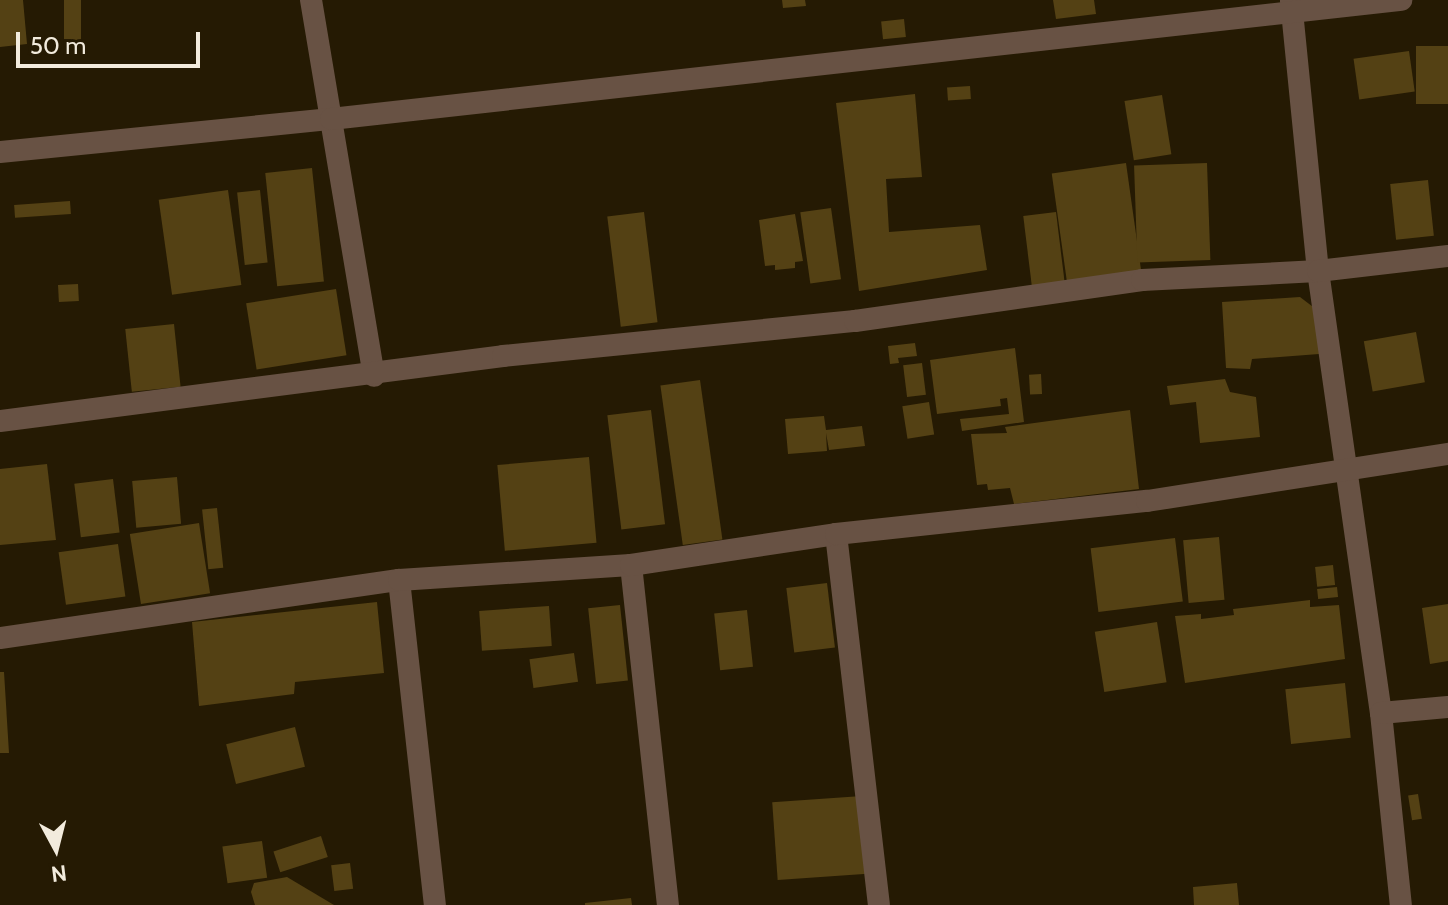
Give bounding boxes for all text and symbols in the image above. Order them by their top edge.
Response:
scale bar [20,16,204,66]
text: 50 m [30,31,86,60]
north arrow [16,809,96,889]
text: N [50,859,68,888]

